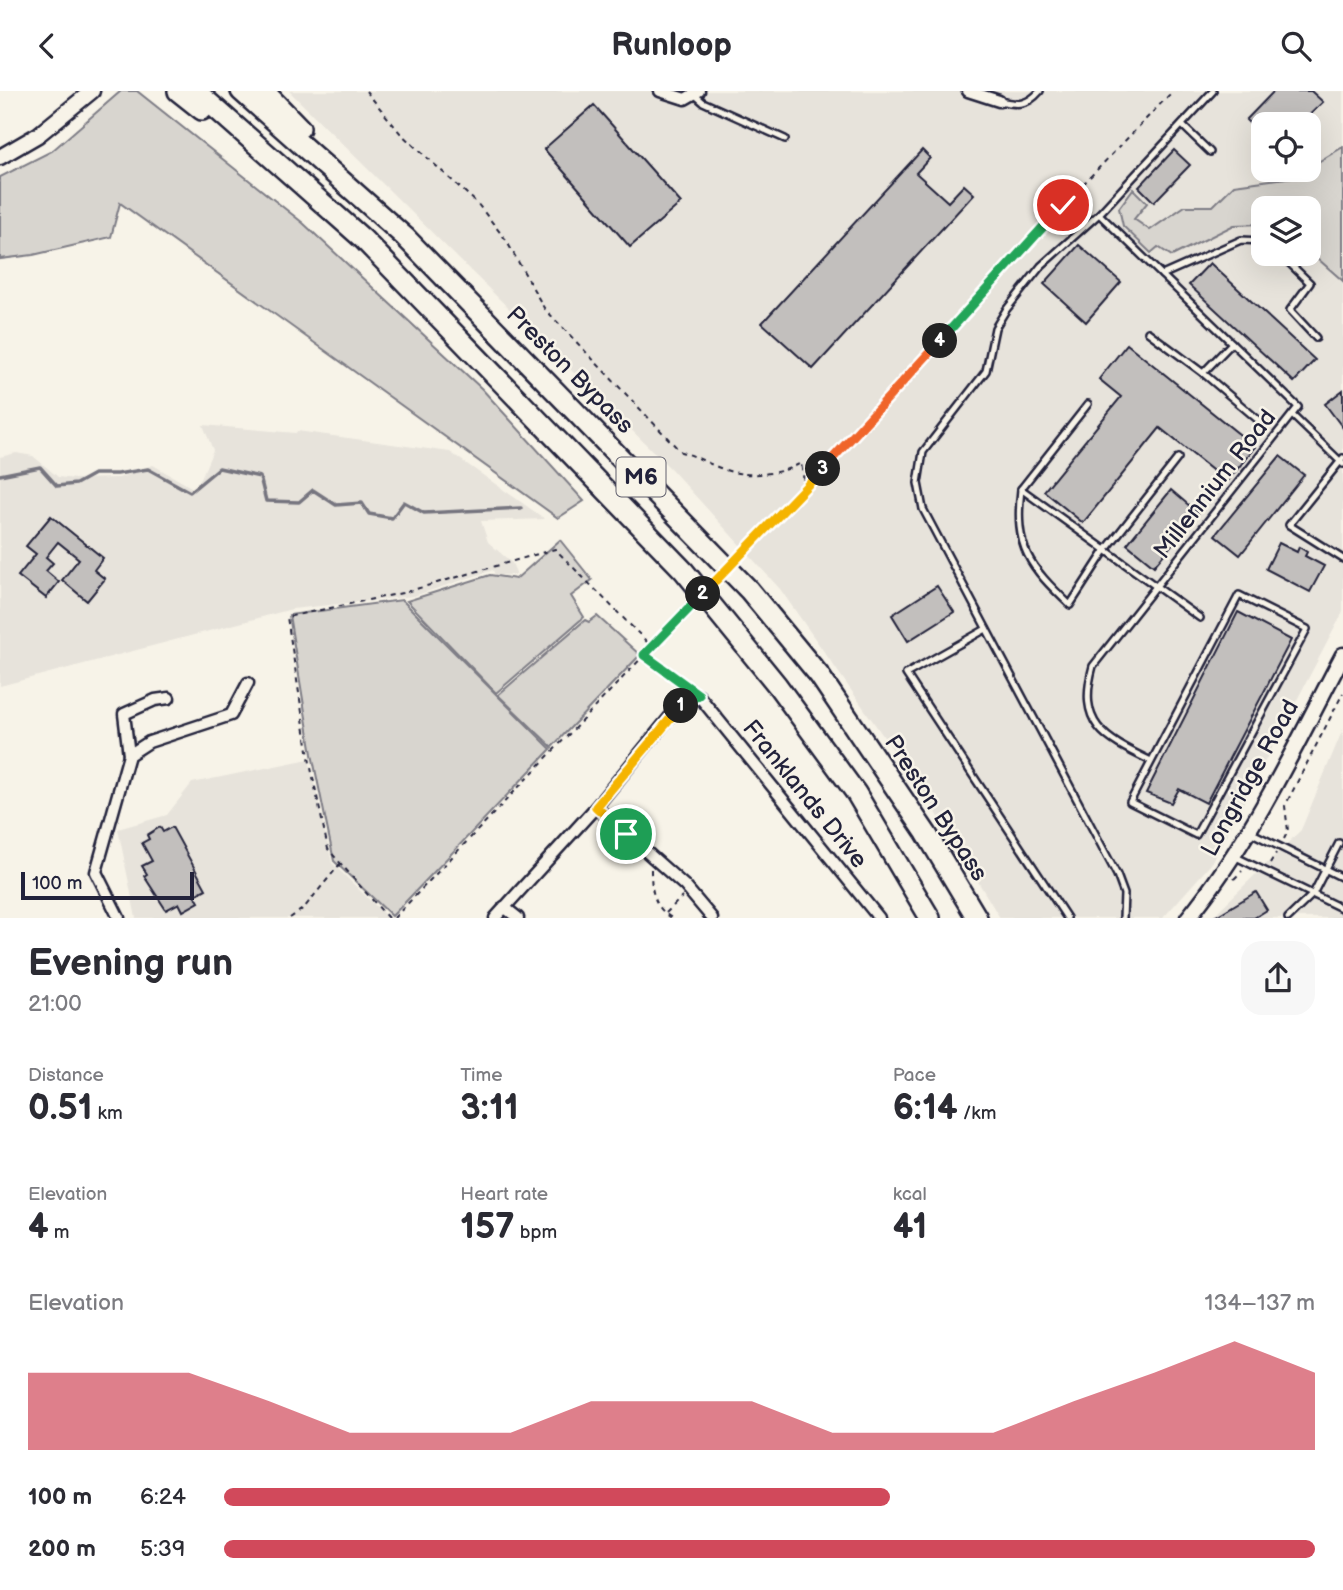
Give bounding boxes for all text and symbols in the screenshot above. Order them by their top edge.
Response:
text: Runloop [611,26,732,65]
icon: back [28,27,66,65]
icon: search [1277,27,1315,65]
map controls [1251,112,1321,266]
button: locate [1251,112,1321,182]
pin [1033,175,1093,235]
icon: check [1044,186,1082,224]
button: layers [1251,196,1321,266]
street label: Preston Bypass [500,300,640,440]
pin: 4 [922,323,958,359]
text: 4 [934,329,945,352]
street label: Millennium Road [1148,404,1282,564]
pin: 3 [806,451,840,487]
road number: M6 [616,457,666,497]
text: 3 [817,457,828,480]
pin: 2 [686,577,720,611]
text: 2 [697,582,708,605]
pin: 1 [664,689,698,723]
text: 1 [677,694,685,717]
street label: Longridge Road [1195,695,1305,861]
street label: Franklands Drive [736,714,874,874]
street label: Preston Bypass [878,730,994,887]
pin [596,804,656,864]
icon: arrive [607,815,645,853]
scale bar [21,869,194,901]
text: 100 m [32,872,83,895]
text: Evening run [28,941,233,986]
button: share [1241,941,1315,1015]
text: 21:00 [28,990,82,1018]
text: Distance [28,1064,104,1087]
text: Time [460,1064,502,1087]
text: Pace [893,1064,936,1087]
text: 0.51 [28,1087,92,1130]
text: 3:11 [460,1087,519,1130]
text: 6:14 [893,1087,958,1130]
text: km [92,1102,123,1125]
text: /km [958,1102,996,1125]
text: Elevation [28,1183,107,1206]
text: Heart rate [460,1183,548,1206]
text: kcal [893,1183,927,1206]
text: 4 [28,1206,49,1249]
text: 157 [460,1206,515,1249]
text: 41 [893,1206,927,1249]
text: m [49,1221,69,1244]
text: bpm [515,1221,557,1244]
text: Elevation [28,1289,124,1317]
text: 134–137 m [1205,1289,1315,1317]
text: 100 m [28,1483,92,1511]
text: 6:24 [140,1483,186,1511]
text: 200 m [28,1535,96,1563]
text: 5:39 [140,1535,185,1563]

